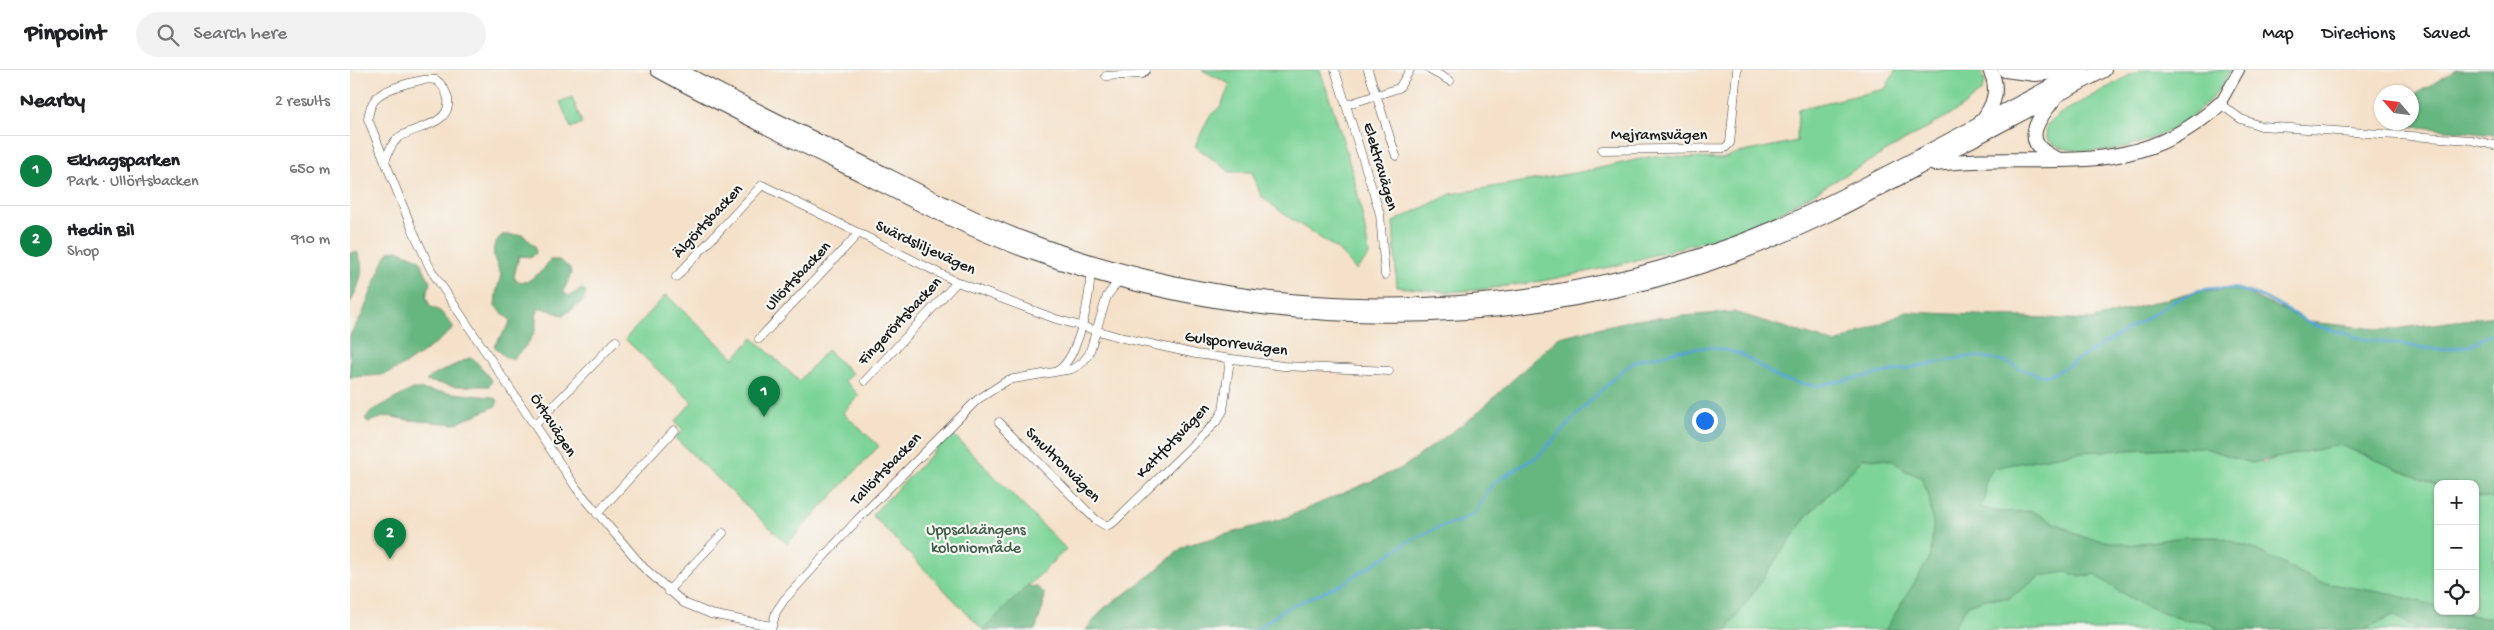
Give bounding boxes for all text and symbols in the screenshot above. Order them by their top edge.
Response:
search box [136,12,486,57]
text: Pinpoint [25,20,106,49]
icon: search [154,21,182,49]
text: Search here [194,23,287,46]
text: Map [2262,24,2294,45]
text: Directions [2322,24,2395,45]
text: Saved [2423,24,2469,45]
north arrow [2374,85,2419,130]
text: Nearby [20,90,85,115]
text: 2 results [275,93,330,112]
street label: Elektravägen [1357,121,1401,214]
street label: Mejramsvägen [1611,127,1708,146]
text: Ekhagsparken [67,150,180,173]
text: 1 [33,161,39,180]
text: 650 m [289,161,330,180]
text: Park · Ullörtsbacken [67,173,199,192]
street label: Älgörtsbacken [670,181,748,263]
street label: Svärdsliljevägen [872,217,979,281]
text: Hedin Bil [67,220,134,243]
text: 2 [32,231,40,250]
text: 910 m [291,231,330,250]
street label: Ullörtsbacken [762,238,836,316]
text: Shop [67,243,99,262]
street label: Fingerörtsbacken [854,273,947,371]
street label: Gulsporrevägen [1183,328,1289,362]
pin: 1 [748,376,780,417]
street label: Örtavägen [525,391,580,462]
street label: Kattfotsvägen [1133,400,1215,484]
your location [1692,408,1718,434]
street label: Smultronvägen [1020,424,1104,508]
street label: Tallörtsbacken [847,429,927,511]
map controls [2434,480,2479,615]
button: + [2434,480,2479,525]
pin: 2 [374,518,406,559]
park label: Uppsalaängens koloniområde [926,522,1027,559]
button: − [2434,525,2479,570]
button: locate [2434,570,2479,615]

